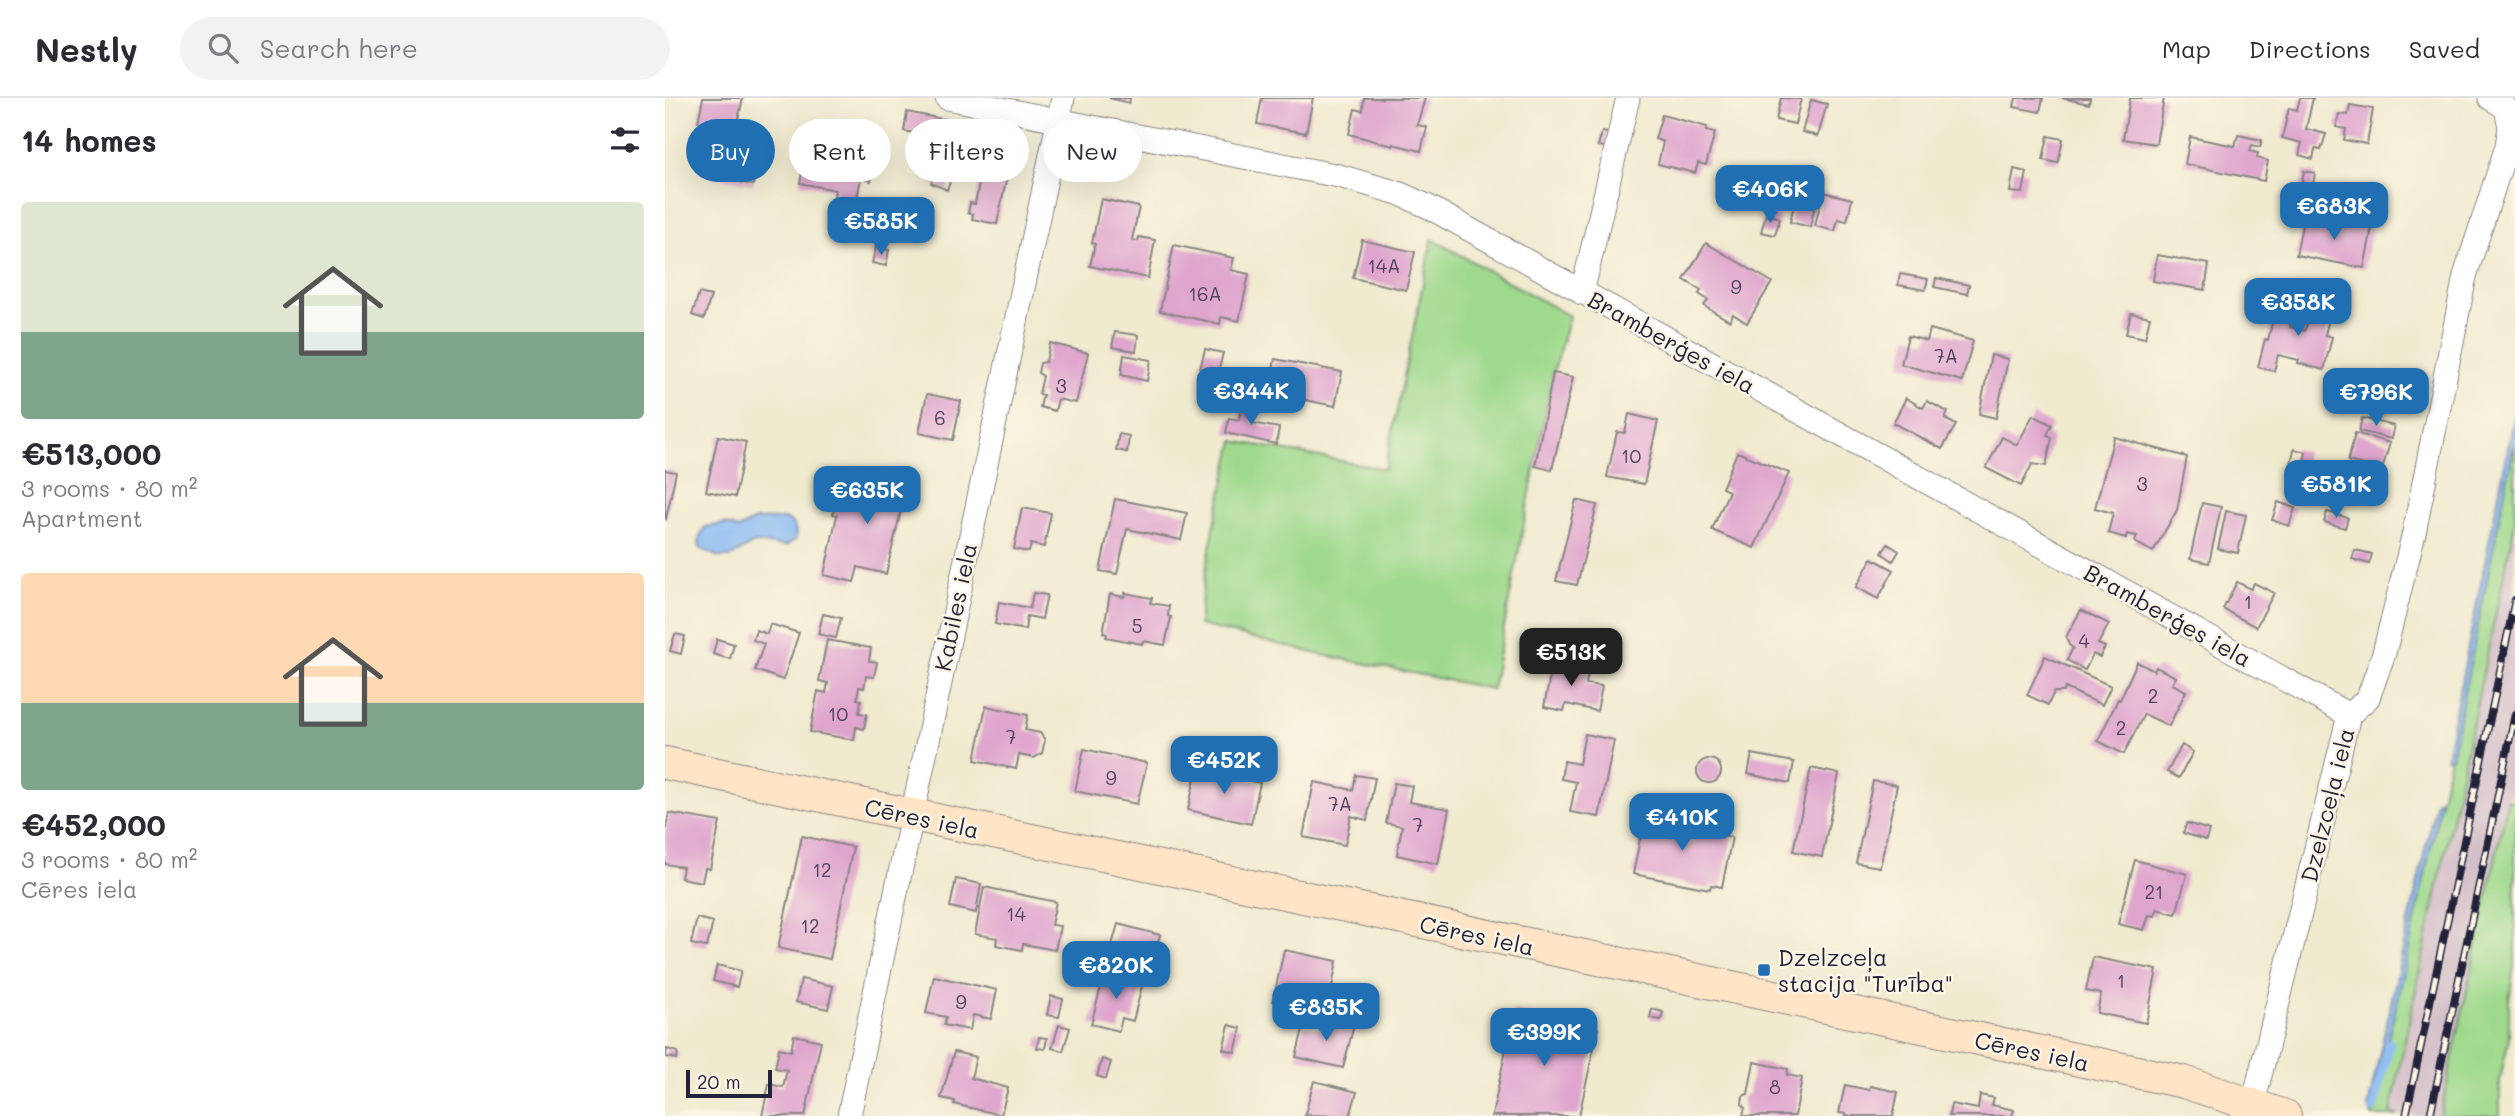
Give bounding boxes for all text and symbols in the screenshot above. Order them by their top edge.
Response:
search box [180,17,670,80]
text: Nestly [35,27,138,70]
icon: search [204,29,242,67]
text: Search here [260,31,418,65]
text: Map [2162,33,2211,64]
text: Directions [2249,33,2371,64]
text: Saved [2409,33,2480,64]
chip: Buy [686,119,775,182]
chip: Rent [789,119,891,182]
chip: Filters [905,119,1029,182]
chip: New [1043,119,1142,182]
text: 14 homes [21,120,157,160]
icon: filters [606,121,644,159]
pin: €406K [1721,166,1819,225]
text: €406K [1731,173,1809,203]
pin: €683K [2285,183,2383,242]
text: €683K [2296,190,2372,220]
pin: €585K [832,198,930,257]
text: €585K [844,205,918,235]
icon: home [270,248,396,374]
house number: 14A [1368,253,1400,278]
house number: 9 [1730,274,1742,299]
pin: €358K [2249,278,2347,338]
house number: 16A [1188,281,1222,306]
street label: Bramberģes iela [1583,284,1761,400]
text: €358K [2260,286,2336,316]
house number: 7A [1934,343,1958,368]
pin: €344K [1202,368,1300,427]
pin: €796K [2327,368,2425,428]
house number: 3 [1055,373,1067,398]
text: €344K [1213,375,1289,405]
text: €796K [2339,376,2413,406]
house number: 6 [934,405,946,430]
text: €513,000 [21,433,161,473]
house number: 10 [1621,443,1641,468]
pin: €581K [2287,460,2385,520]
pin: €635K [818,466,916,526]
text: €581K [2300,468,2372,498]
house number: 3 [2136,471,2148,496]
text: 3 rooms · 80 m² [21,473,197,503]
text: €635K [830,474,904,504]
text: Apartment [21,503,143,533]
street label: Kabiles iela [927,540,983,674]
street label: Bramberģes iela [2079,557,2257,673]
house number: 1 [2244,589,2252,614]
house number: 5 [1131,613,1143,638]
icon: home [270,619,396,745]
pin: €513K [1522,628,1620,688]
house number: 4 [2078,628,2090,653]
text: €513K [1535,636,1607,666]
house number: 2 [2148,683,2158,708]
house number: 10 [828,701,848,726]
house number: 2 [2116,715,2126,740]
house number: 7 [1006,724,1016,749]
street label: Dzelzceļa iela [2293,725,2362,886]
pin: €452K [1175,736,1273,796]
text: €452K [1187,744,1261,774]
house number: 9 [1105,765,1117,790]
street label: Cēres iela [862,791,982,845]
house number: 7A [1328,791,1352,816]
pin: €410K [1633,794,1731,853]
text: €410K [1645,801,1719,831]
text: €452,000 [21,804,166,844]
house number: 7 [1413,812,1423,837]
text: 3 rooms · 80 m² [21,844,197,874]
house number: 12 [812,857,832,882]
text: Cēres iela [21,874,137,904]
house number: 21 [2144,879,2164,904]
house number: 14 [1006,901,1026,926]
street label: Cēres iela [1417,908,1537,962]
house number: 12 [800,913,820,938]
pin: €820K [1067,942,1165,1001]
place label: Dzelzceļa stacija "Turība" [1778,942,1953,998]
text: €820K [1078,949,1154,979]
marker: Dzelzceļa stacija "Turība" [1756,962,1772,978]
house number: 1 [2117,968,2125,993]
pin: €835K [1277,984,1375,1043]
house number: 9 [955,989,967,1014]
text: €835K [1288,991,1364,1021]
pin: €399K [1495,1009,1593,1068]
text: €399K [1506,1016,1582,1046]
street label: Cēres iela [1972,1024,2092,1078]
scale bar [686,1067,772,1099]
text: 20 m [697,1069,741,1094]
house number: 8 [1769,1074,1781,1099]

